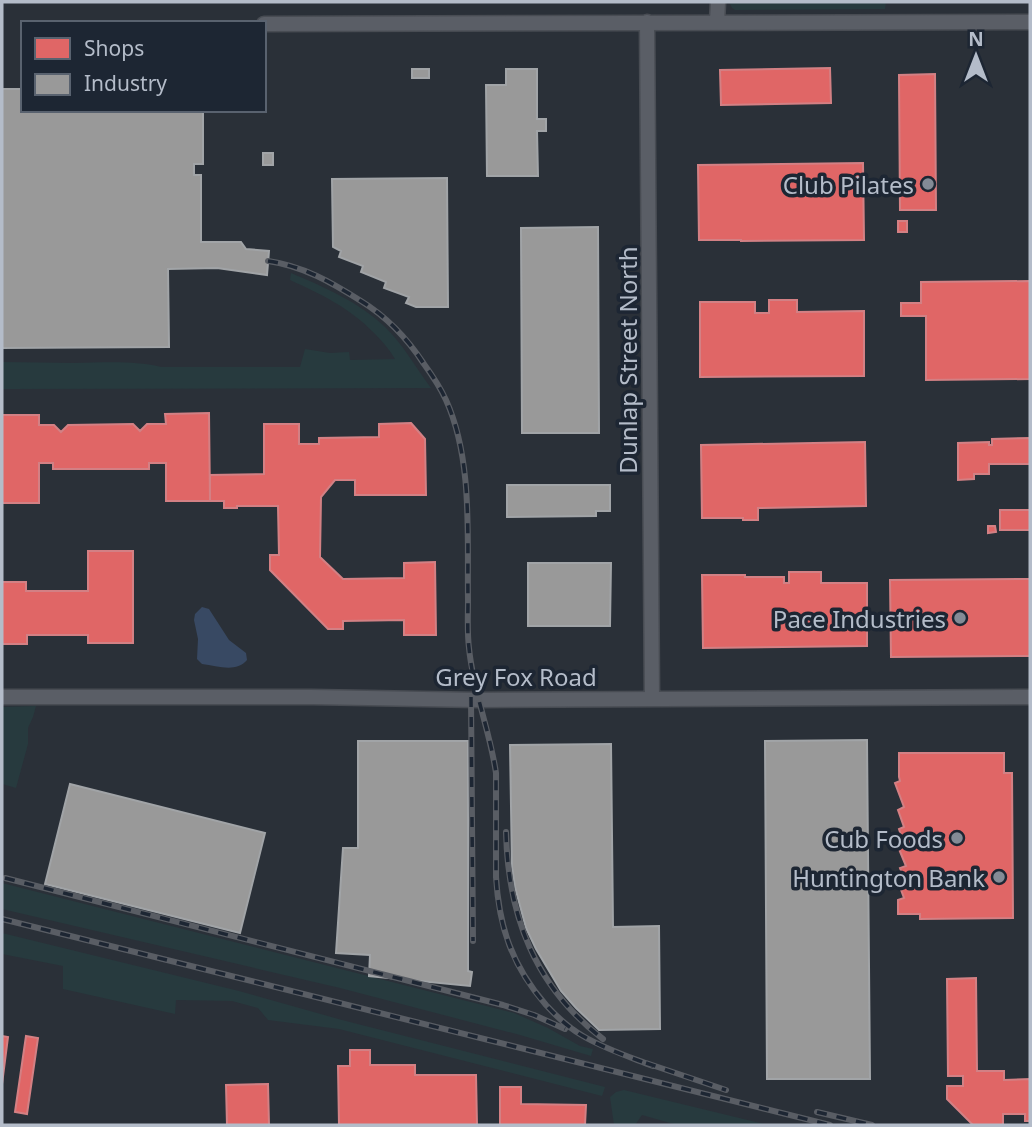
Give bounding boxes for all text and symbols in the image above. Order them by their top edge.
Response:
legend [21,21,266,112]
north arrow [941,21,1011,91]
text: N [968,26,984,52]
text: Shops [84,34,144,62]
text: Industry [84,69,167,97]
place label: Club Pilates [783,168,914,201]
marker: Club Pilates [920,176,936,192]
street label: Dunlap Street North [611,246,644,474]
place label: Pace Industries [773,602,946,635]
marker: Pace Industries [952,610,968,626]
street label: Grey Fox Road [435,660,597,693]
place label: Cub Foods [824,822,943,855]
marker: Cub Foods [949,830,965,846]
place label: Huntington Bank [792,861,985,894]
marker: Huntington Bank [991,869,1007,885]

